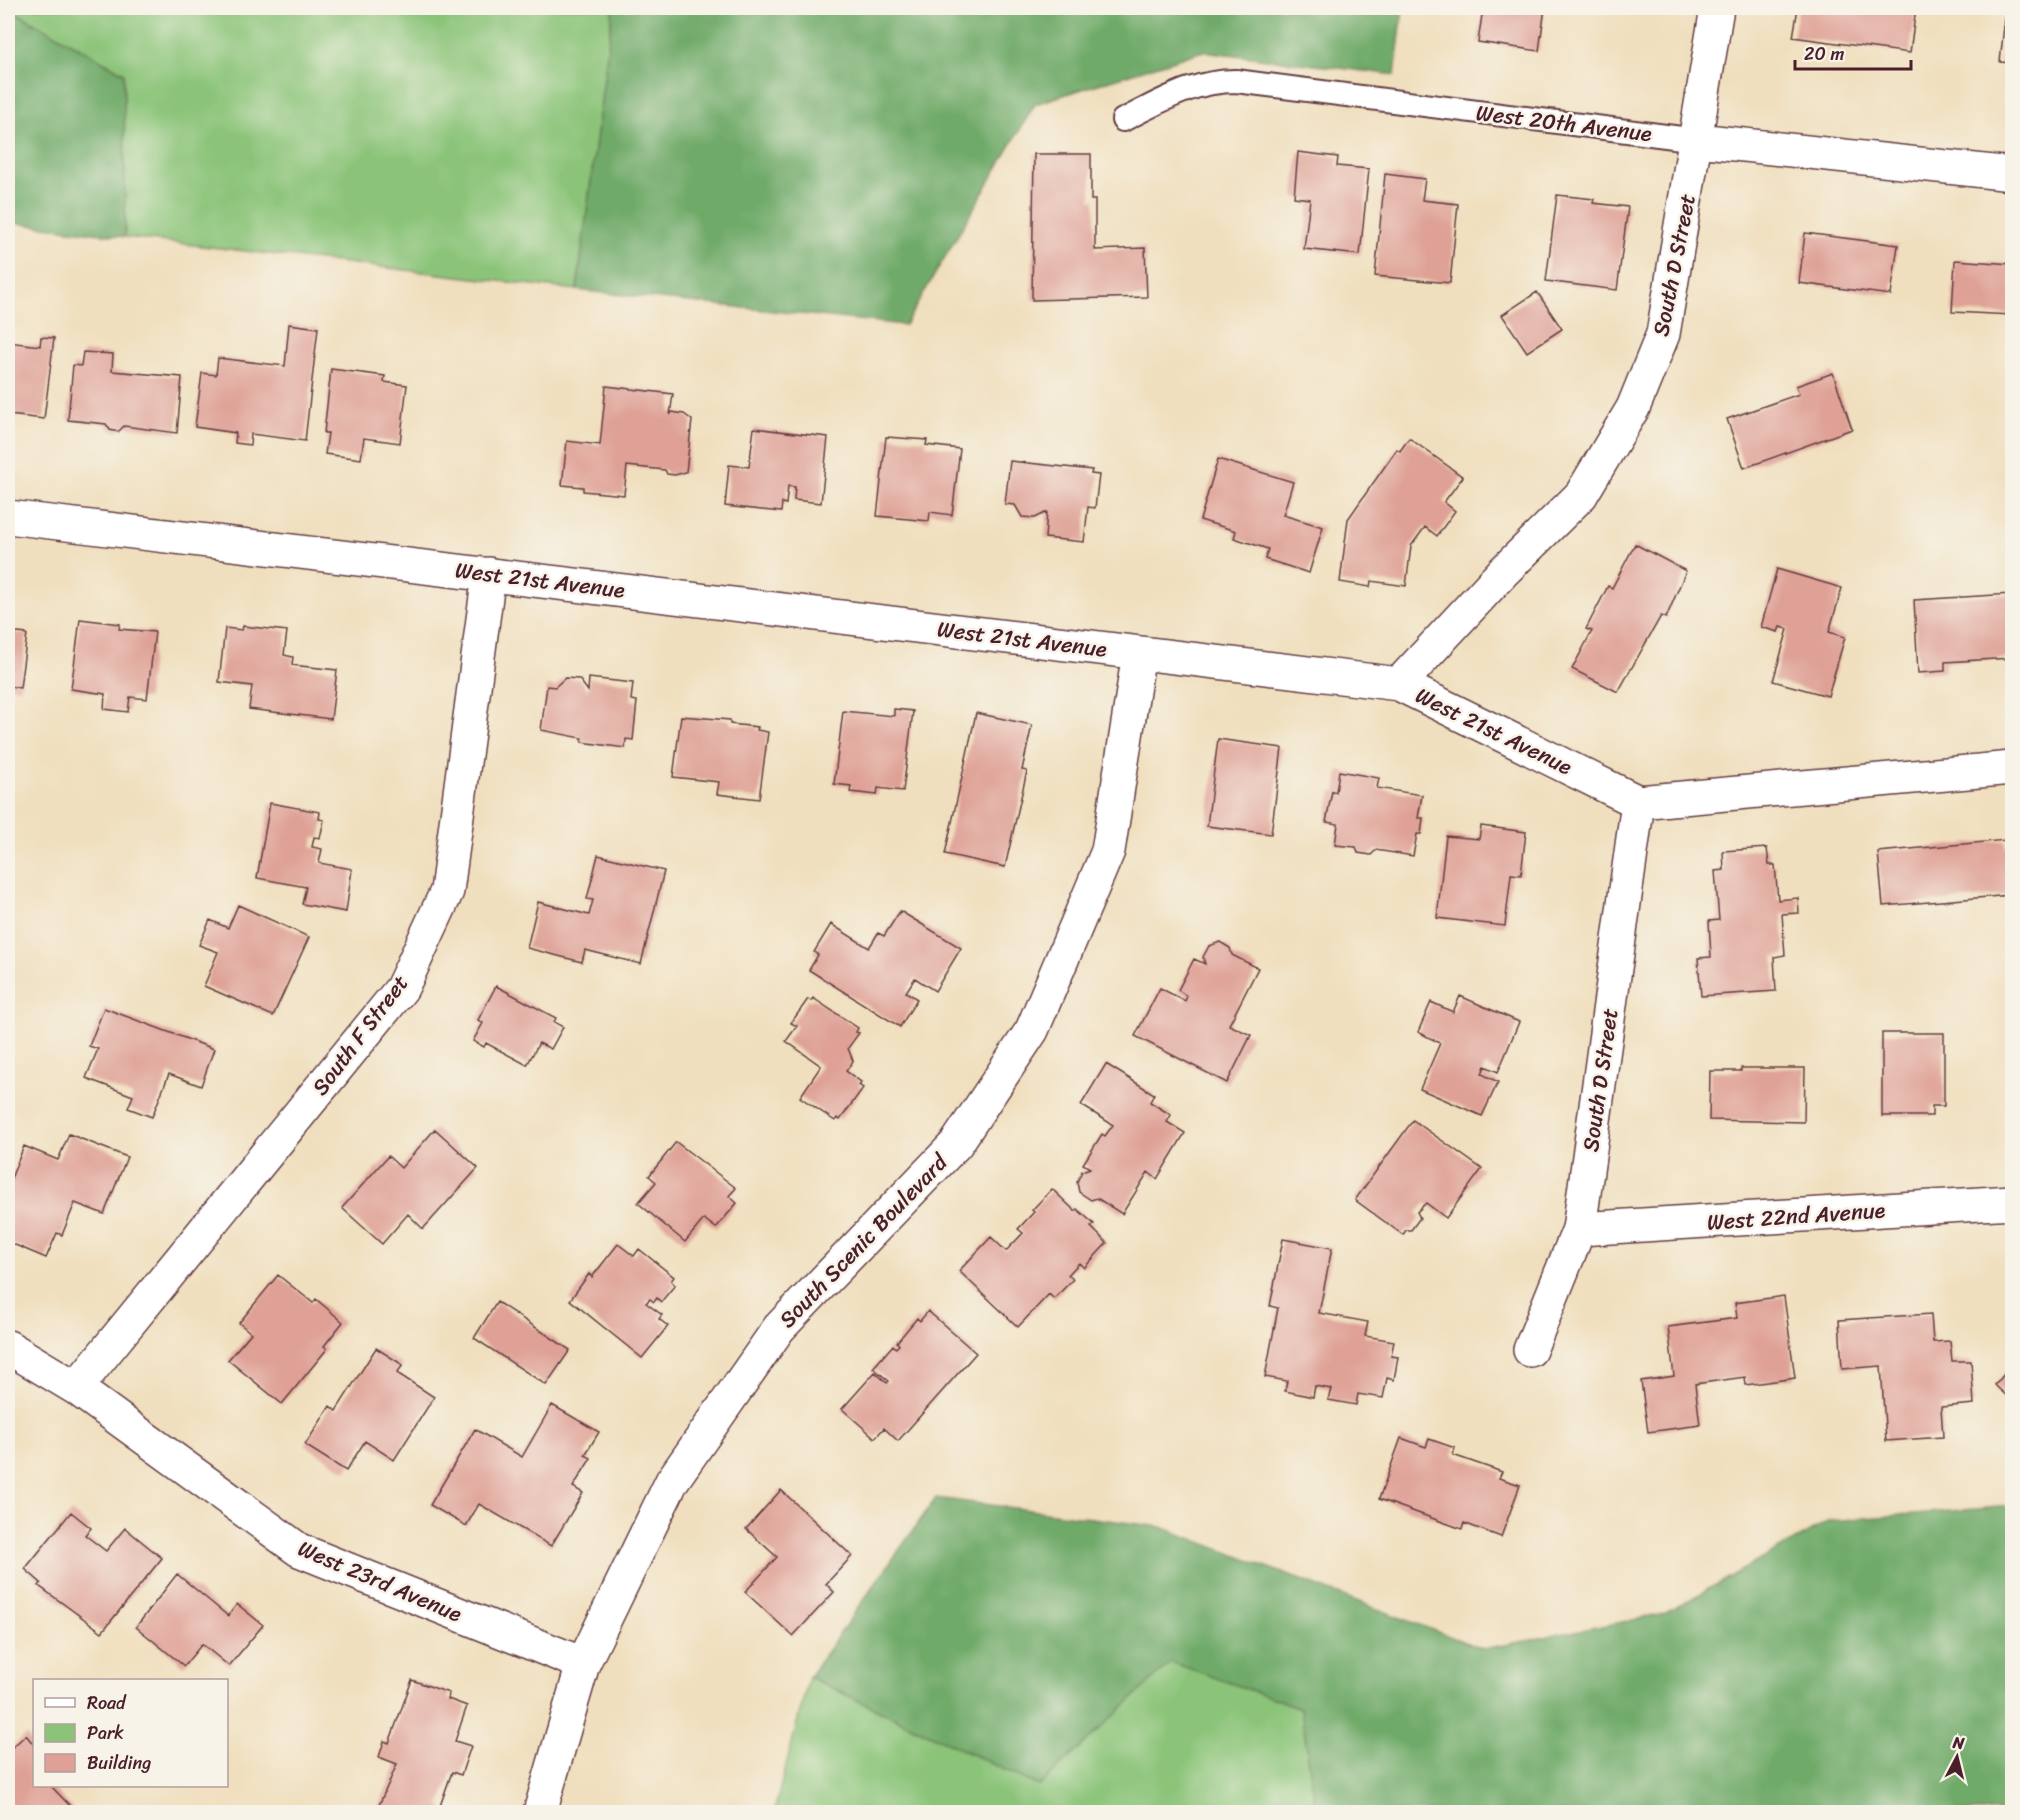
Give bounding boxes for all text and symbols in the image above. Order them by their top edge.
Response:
scale bar [1795,33,1910,71]
text: 20 m [1804,38,1844,70]
street label: West 20th Avenue [1474,93,1654,153]
street label: South D Street [1641,190,1707,340]
street label: West 21st Avenue [453,550,627,610]
street label: West 21st Avenue [935,609,1109,669]
street label: West 21st Avenue [1409,676,1580,786]
street label: South F Street [301,966,419,1104]
street label: South D Street [1571,1005,1629,1154]
street label: South Scenic Boulevard [769,1144,958,1337]
street label: West 22nd Avenue [1706,1190,1887,1242]
street label: West 23rd Avenue [292,1529,469,1633]
legend [33,1679,228,1787]
text: Road [87,1687,127,1719]
text: Park [87,1717,124,1749]
north arrow [1927,1727,1987,1787]
text: N [1951,1727,1967,1758]
text: Building [87,1747,151,1779]

